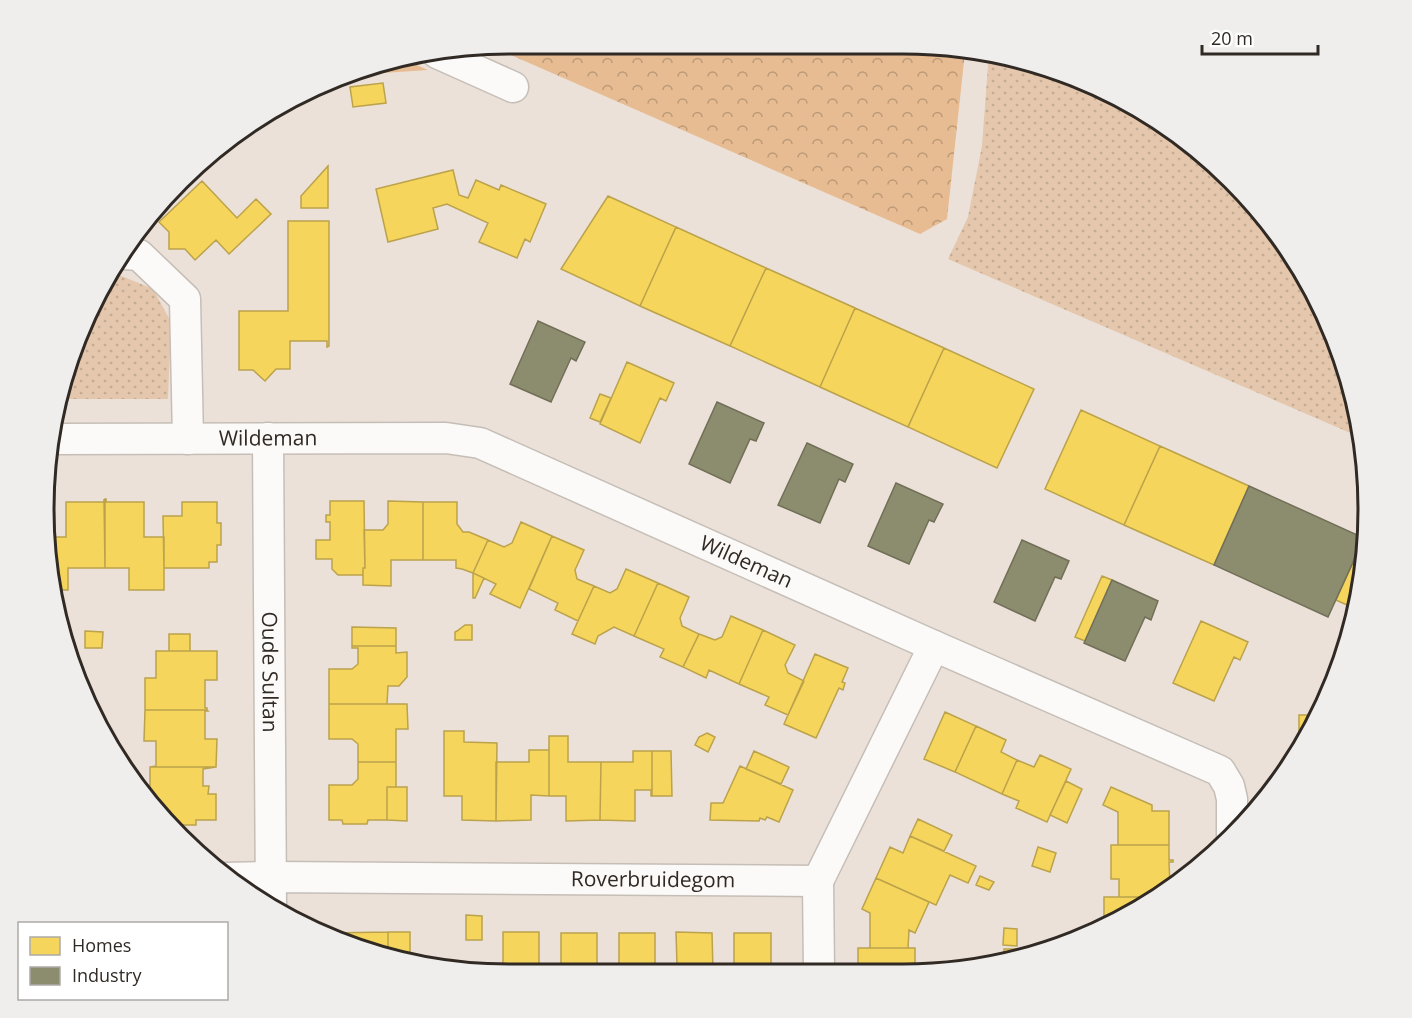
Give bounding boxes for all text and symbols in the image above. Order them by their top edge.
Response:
scale bar [1202,18,1318,56]
text: 20 m [1211,26,1253,50]
street label: Wildeman [219,423,317,452]
street label: Wildeman [696,528,797,594]
street label: Oude Sultan [256,611,285,733]
street label: Roverbruidegom [571,864,735,893]
legend [18,922,228,1000]
text: Homes [72,933,131,957]
text: Industry [72,963,142,987]

